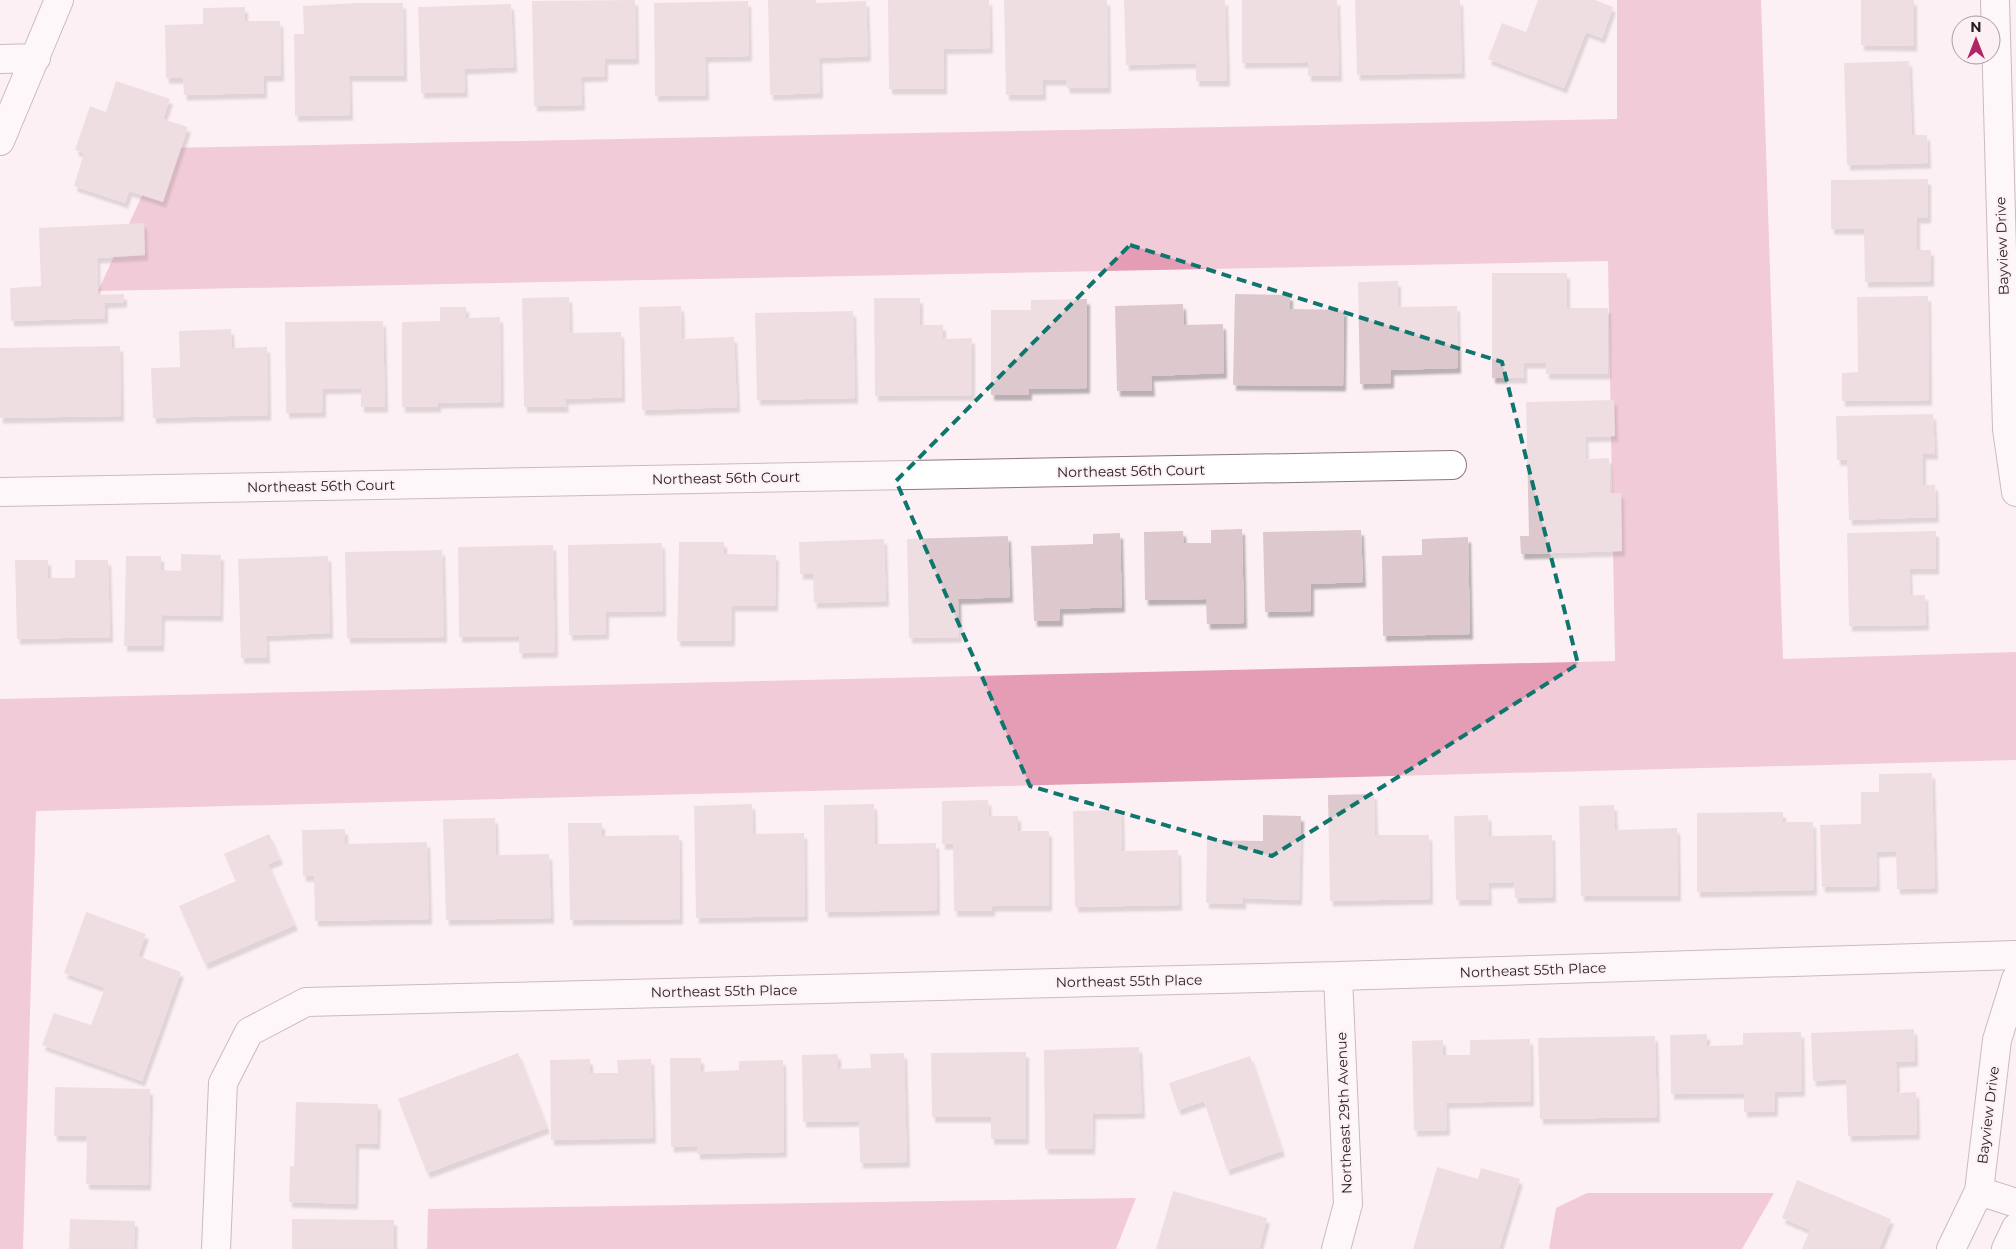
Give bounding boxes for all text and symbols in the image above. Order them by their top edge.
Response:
north arrow [1951,15,2001,65]
text: N [1970,18,1982,36]
street label: Bayview Drive [1991,197,2013,295]
street label: Northeast 56th Court [1057,461,1206,481]
street label: Northeast 56th Court [652,468,801,488]
street label: Northeast 56th Court [247,476,396,496]
street label: Northeast 55th Place [1459,958,1607,982]
street label: Northeast 55th Place [1055,971,1203,991]
street label: Northeast 55th Place [650,981,798,1001]
street label: Northeast 29th Avenue [1332,1032,1356,1194]
street label: Bayview Drive [1973,1065,2003,1165]

